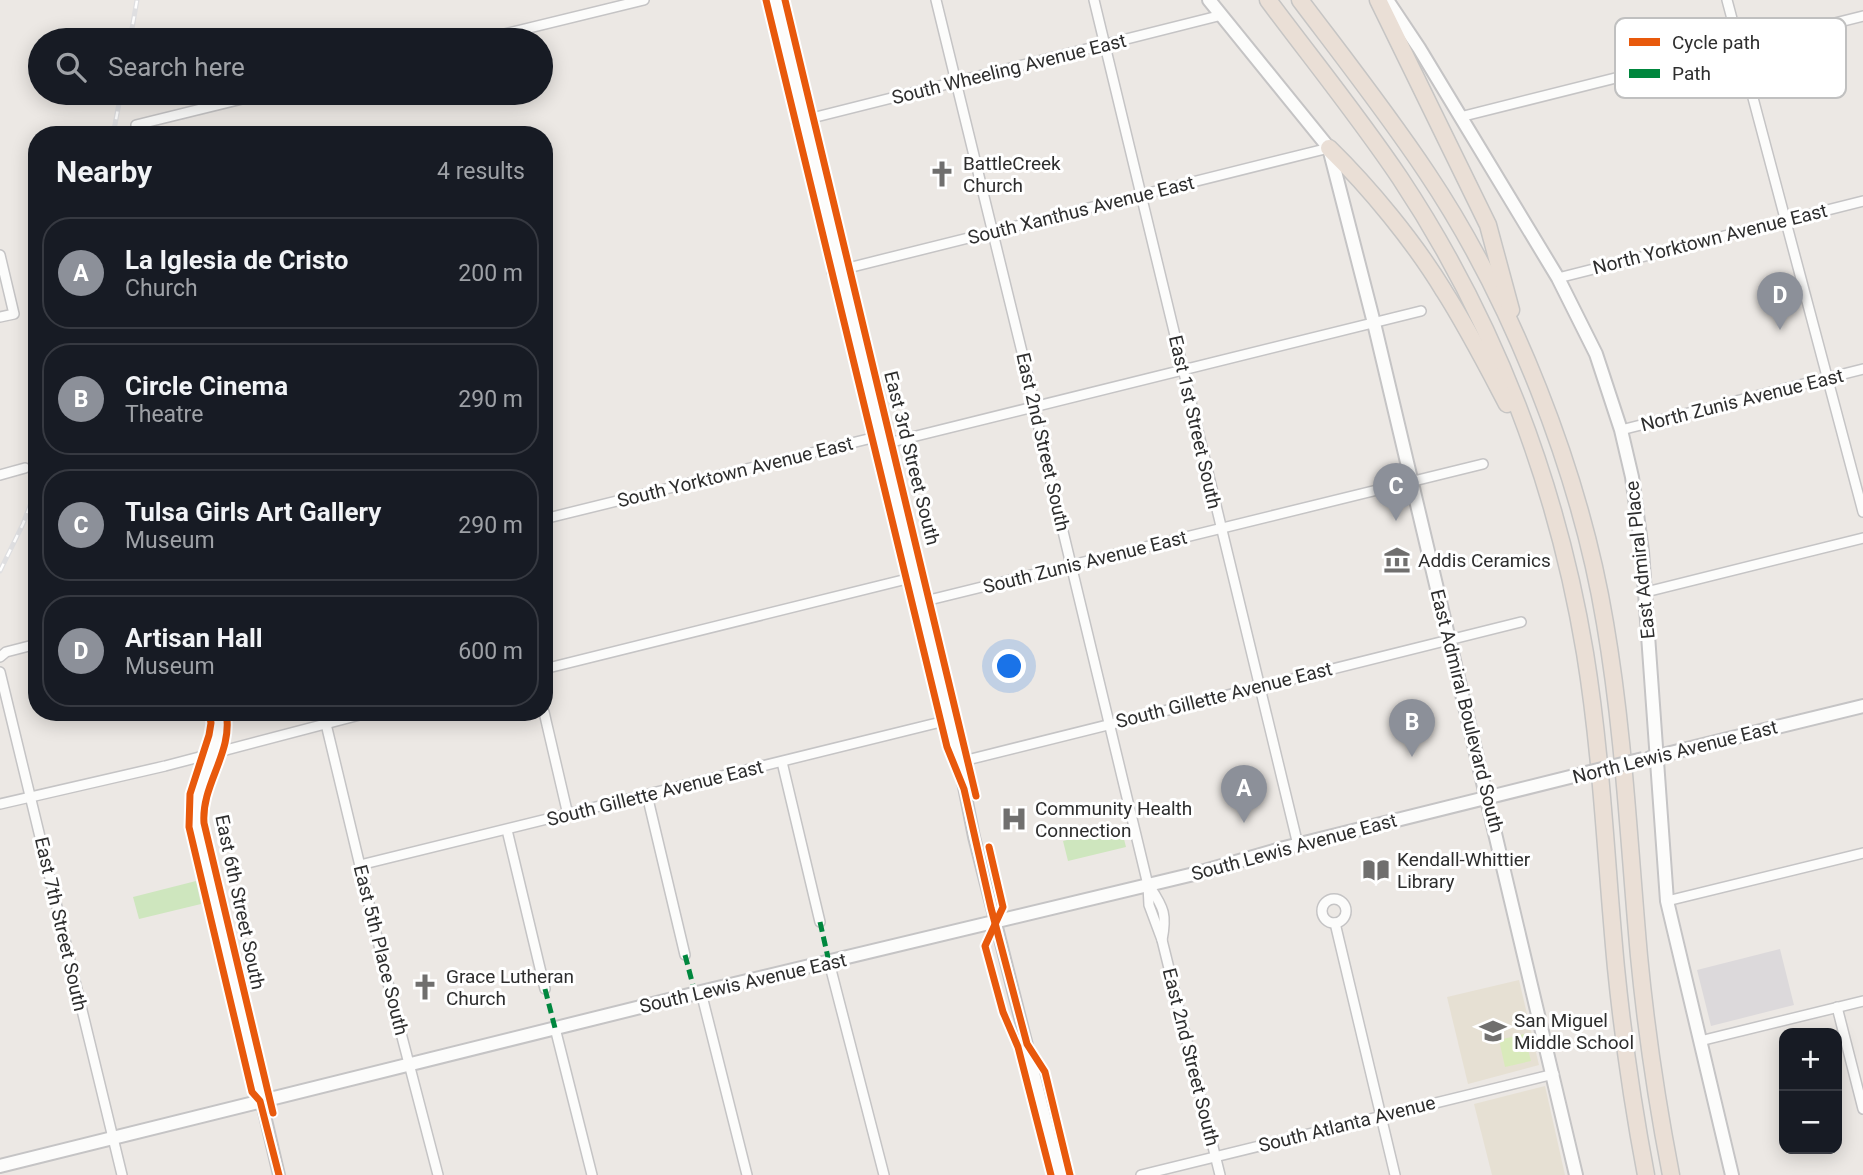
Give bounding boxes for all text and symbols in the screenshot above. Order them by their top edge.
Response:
legend [1615,18,1846,98]
search box [28,28,553,105]
street label: South Wheeling Avenue East [890,29,1128,109]
text: Cycle path [1672,31,1760,54]
icon: search [52,48,90,86]
text: Search here [108,52,245,82]
text: Path [1672,62,1711,85]
place label: BattleCreek Church [963,152,1061,197]
text: Nearby [56,154,152,189]
text: 4 results [437,158,525,185]
church icon: BattleCreek Church [927,159,957,189]
street label: South Xanthus Avenue East [965,171,1197,249]
street label: North Yorktown Avenue East [1590,199,1830,279]
text: La Iglesia de Cristo [125,245,348,275]
text: A [73,260,89,287]
text: 200 m [458,260,523,287]
pin: D [1757,272,1803,330]
text: Church [125,275,198,302]
street label: East 1st Street South [1164,333,1226,511]
street label: East 2nd Street South [1011,350,1075,534]
street label: North Zunis Avenue East [1638,364,1846,436]
street label: East 3rd Street South [879,369,945,547]
text: Circle Cinema [125,371,288,401]
text: B [74,386,88,413]
text: 290 m [458,386,523,413]
text: Theatre [125,401,203,428]
street label: South Yorktown Avenue East [615,432,855,512]
pin: C [1373,463,1419,521]
street label: East Admiral Place [1620,480,1660,640]
text: Tulsa Girls Art Gallery [125,497,381,527]
text: C [73,512,89,539]
text: 290 m [458,512,523,539]
street label: South Zunis Avenue East [981,526,1189,598]
text: Museum [125,527,215,554]
museum icon: Addis Ceramics [1382,545,1412,575]
place label: Addis Ceramics [1418,549,1551,572]
street label: East Admiral Boulevard South [1426,587,1508,835]
text: Artisan Hall [125,623,263,653]
text: D [74,638,88,665]
text: 600 m [458,638,523,665]
your location [992,649,1026,683]
text: Museum [125,653,215,680]
street label: South Gillette Avenue East [1113,657,1335,733]
pin: B [1389,699,1435,757]
street label: North Lewis Avenue East [1570,715,1780,789]
street label: South Gillette Avenue East [544,755,766,831]
pin: A [1221,765,1267,823]
place label: Community Health Connection [1035,797,1192,842]
hospital icon: Community Health Connection [999,804,1029,834]
street label: South Lewis Avenue East [1189,808,1399,886]
street label: East 6th Street South [210,813,270,991]
street label: East 7th Street South [30,835,92,1013]
place label: Kendall-Whittier Library [1397,848,1531,893]
library icon: Kendall-Whittier Library [1361,855,1391,885]
street label: East 5th Place South [349,862,413,1038]
street label: South Lewis Avenue East [637,948,849,1018]
place label: Grace Lutheran Church [446,965,574,1010]
street label: East 2nd Street South [1158,966,1224,1148]
church icon: Grace Lutheran Church [410,972,440,1002]
place label: San Miguel Middle School [1514,1009,1634,1054]
school or university icon: San Miguel Middle School [1478,1016,1508,1046]
map controls [1779,1028,1842,1154]
button: + [1779,1028,1842,1091]
street label: South Atlanta Avenue [1256,1091,1438,1157]
button: − [1779,1091,1842,1154]

